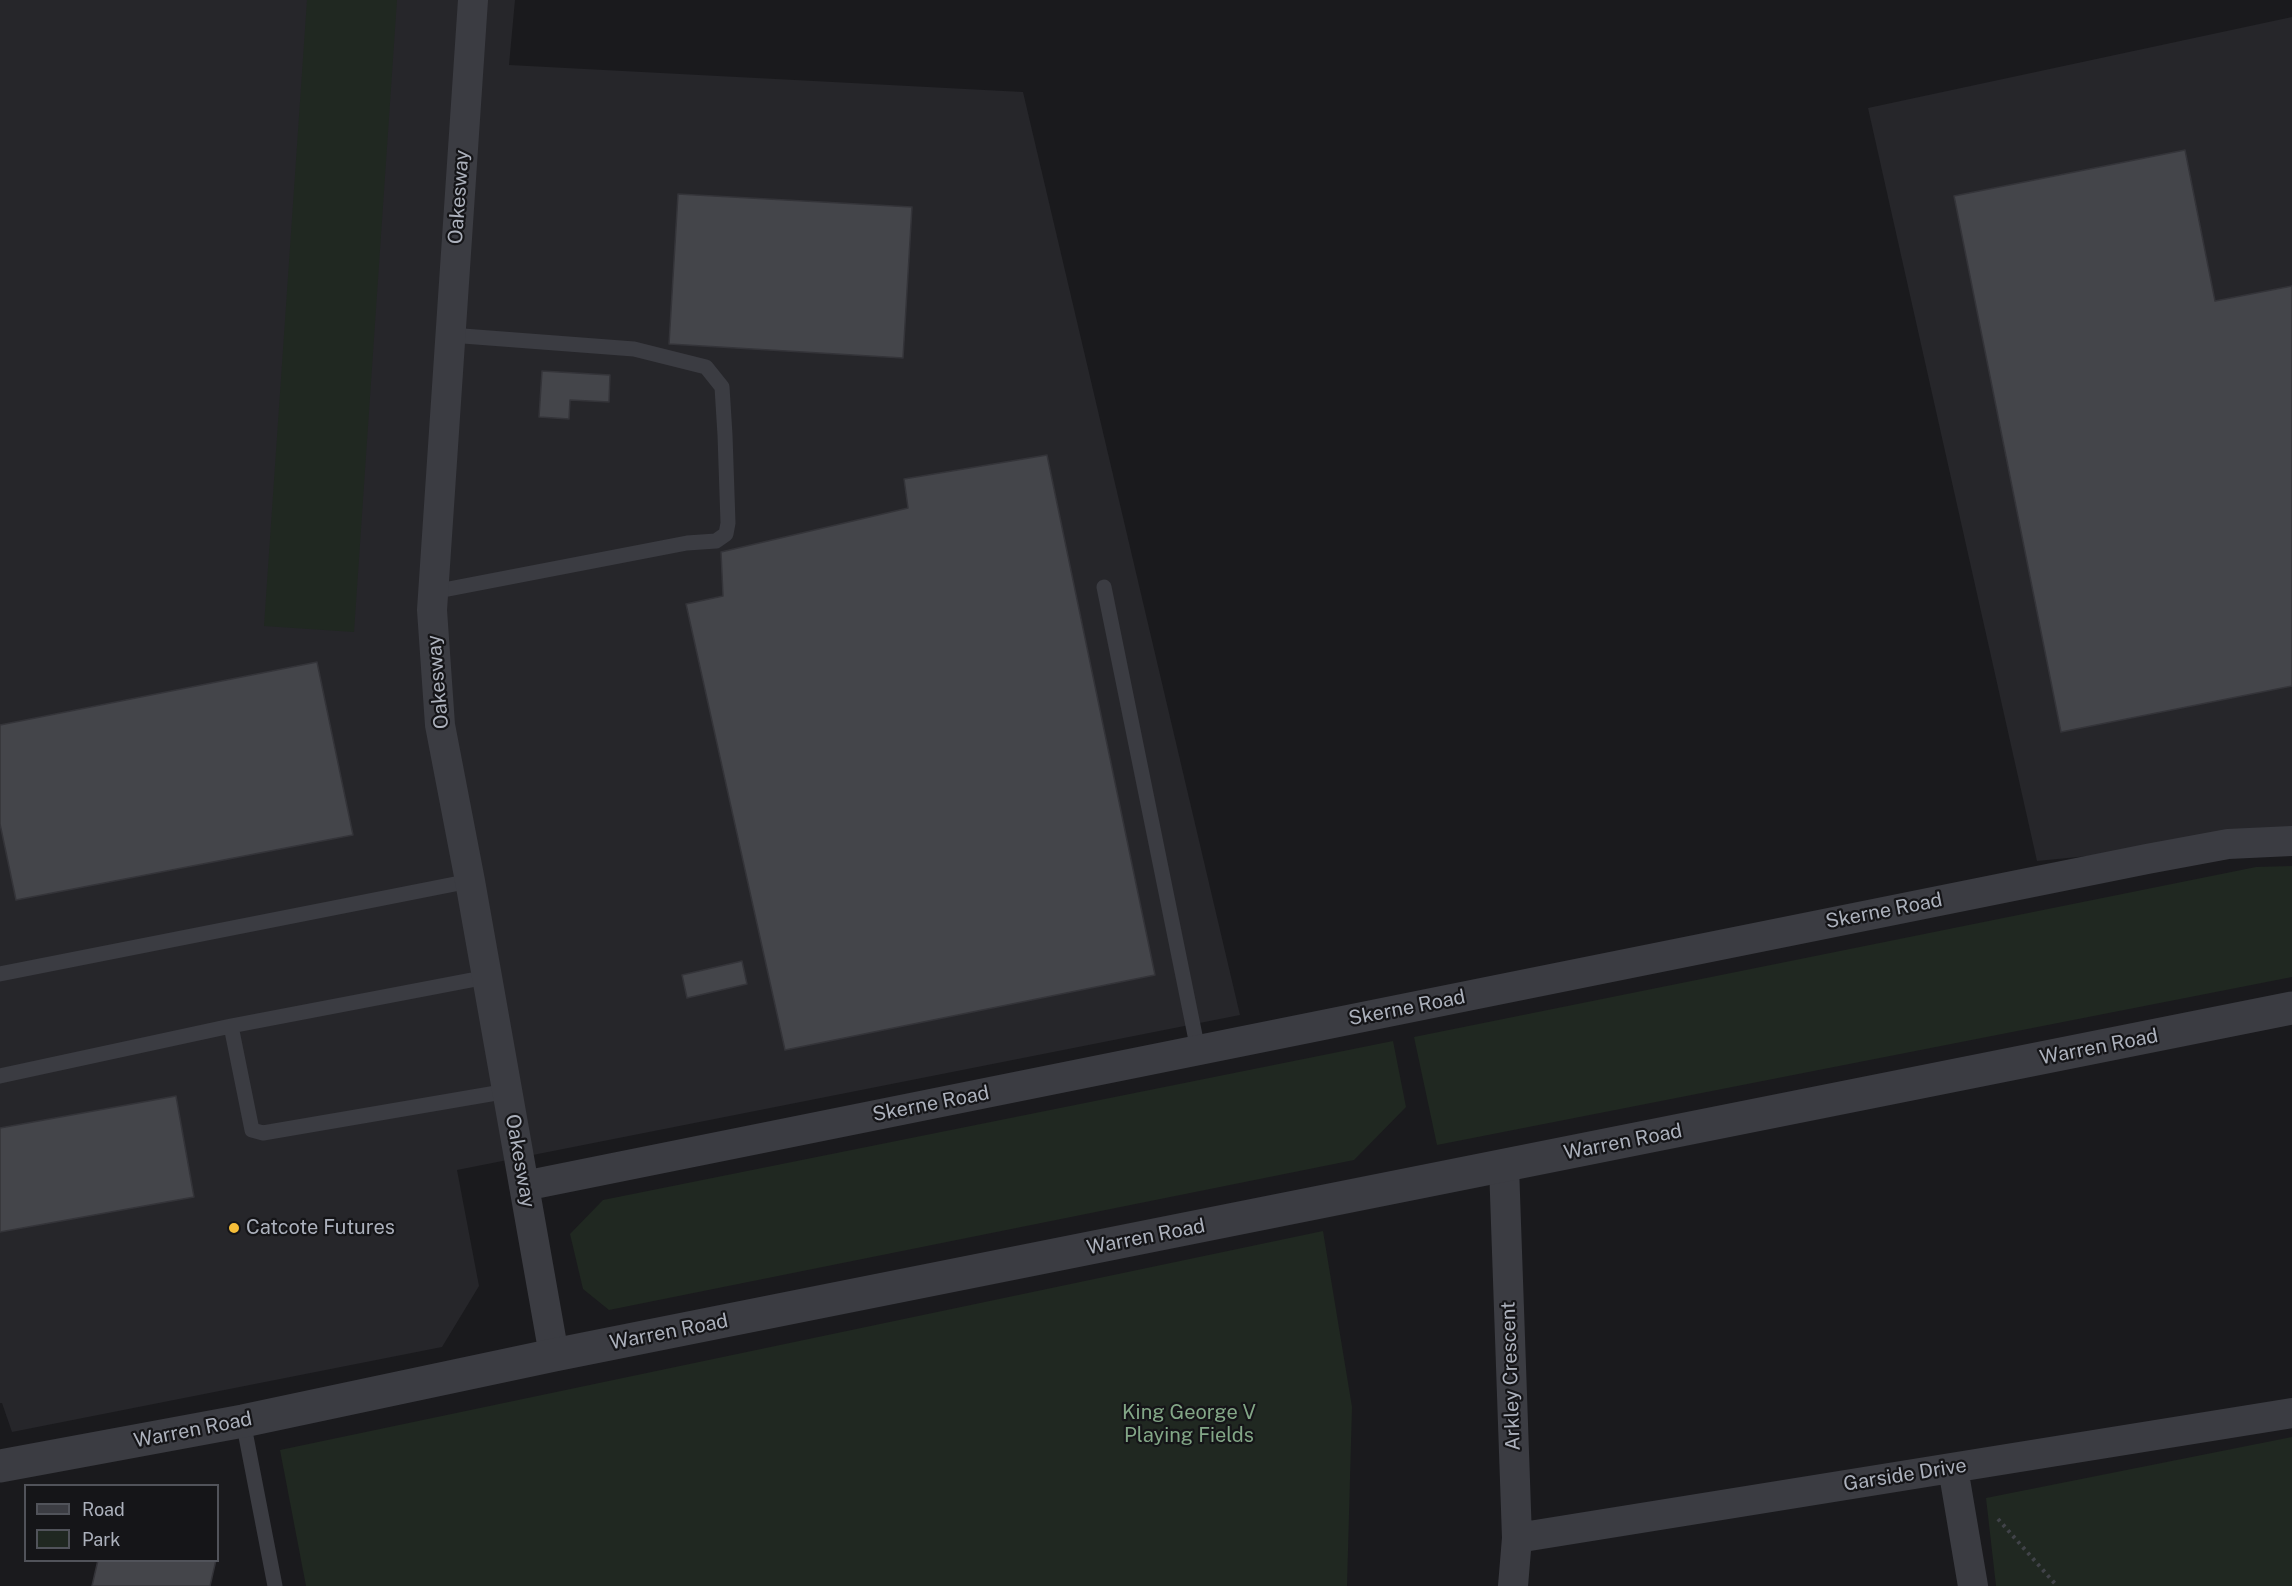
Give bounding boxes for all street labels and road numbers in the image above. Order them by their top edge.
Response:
street label: Oakesway [444,149,474,245]
street label: Oakesway [422,634,454,730]
street label: Skerne Road [1824,888,1944,934]
street label: Skerne Road [1347,985,1467,1031]
street label: Warren Road [2038,1024,2160,1070]
street label: Skerne Road [871,1081,991,1127]
street label: Oakesway [500,1112,540,1210]
street label: Warren Road [1562,1119,1684,1165]
street label: Warren Road [1085,1214,1207,1260]
street label: Arkley Crescent [1496,1301,1526,1451]
street label: Warren Road [608,1309,730,1355]
street label: Warren Road [132,1407,254,1453]
street label: Garside Drive [1842,1453,1968,1497]

